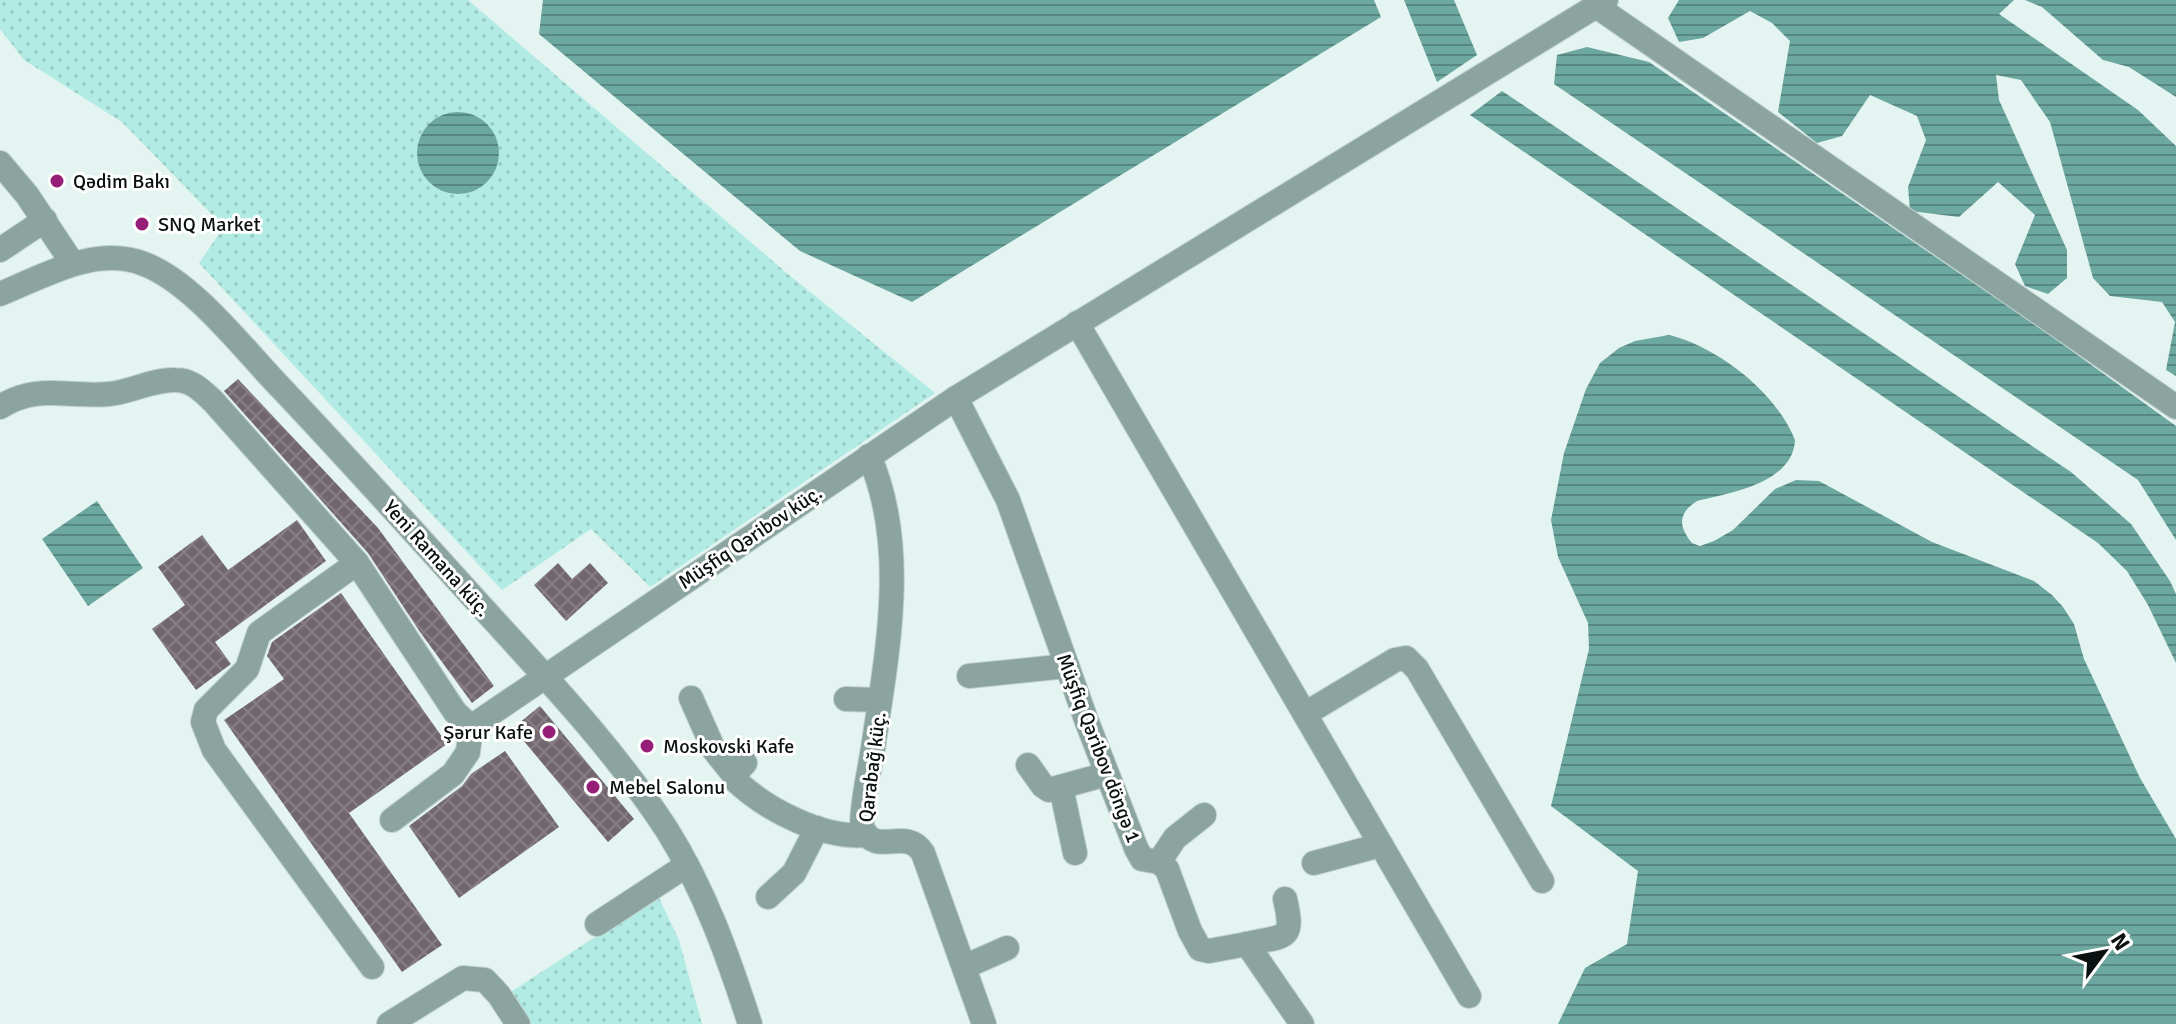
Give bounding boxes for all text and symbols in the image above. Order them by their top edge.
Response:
place label: Qədim Bakı [73,169,170,194]
marker: Qədim Bakı [48,172,66,190]
place label: SNQ Market [158,212,260,237]
marker: SNQ Market [133,215,151,233]
street label: Müşfiq Qəribov küç. [674,480,827,595]
street label: Yeni Ramana küç. [378,495,496,622]
street label: Müşfiq Qəribov döngə 1 [1051,650,1146,846]
street label: Qarabağ küç. [853,710,892,824]
place label: Şərur Kafe [443,720,533,745]
marker: Şərur Kafe [540,723,558,741]
place label: Moskovski Kafe [663,734,794,759]
marker: Moskovski Kafe [638,737,656,755]
place label: Mebel Salonu [609,775,725,800]
marker: Mebel Salonu [584,778,602,796]
north arrow [2064,912,2144,992]
text: N [2105,928,2136,955]

